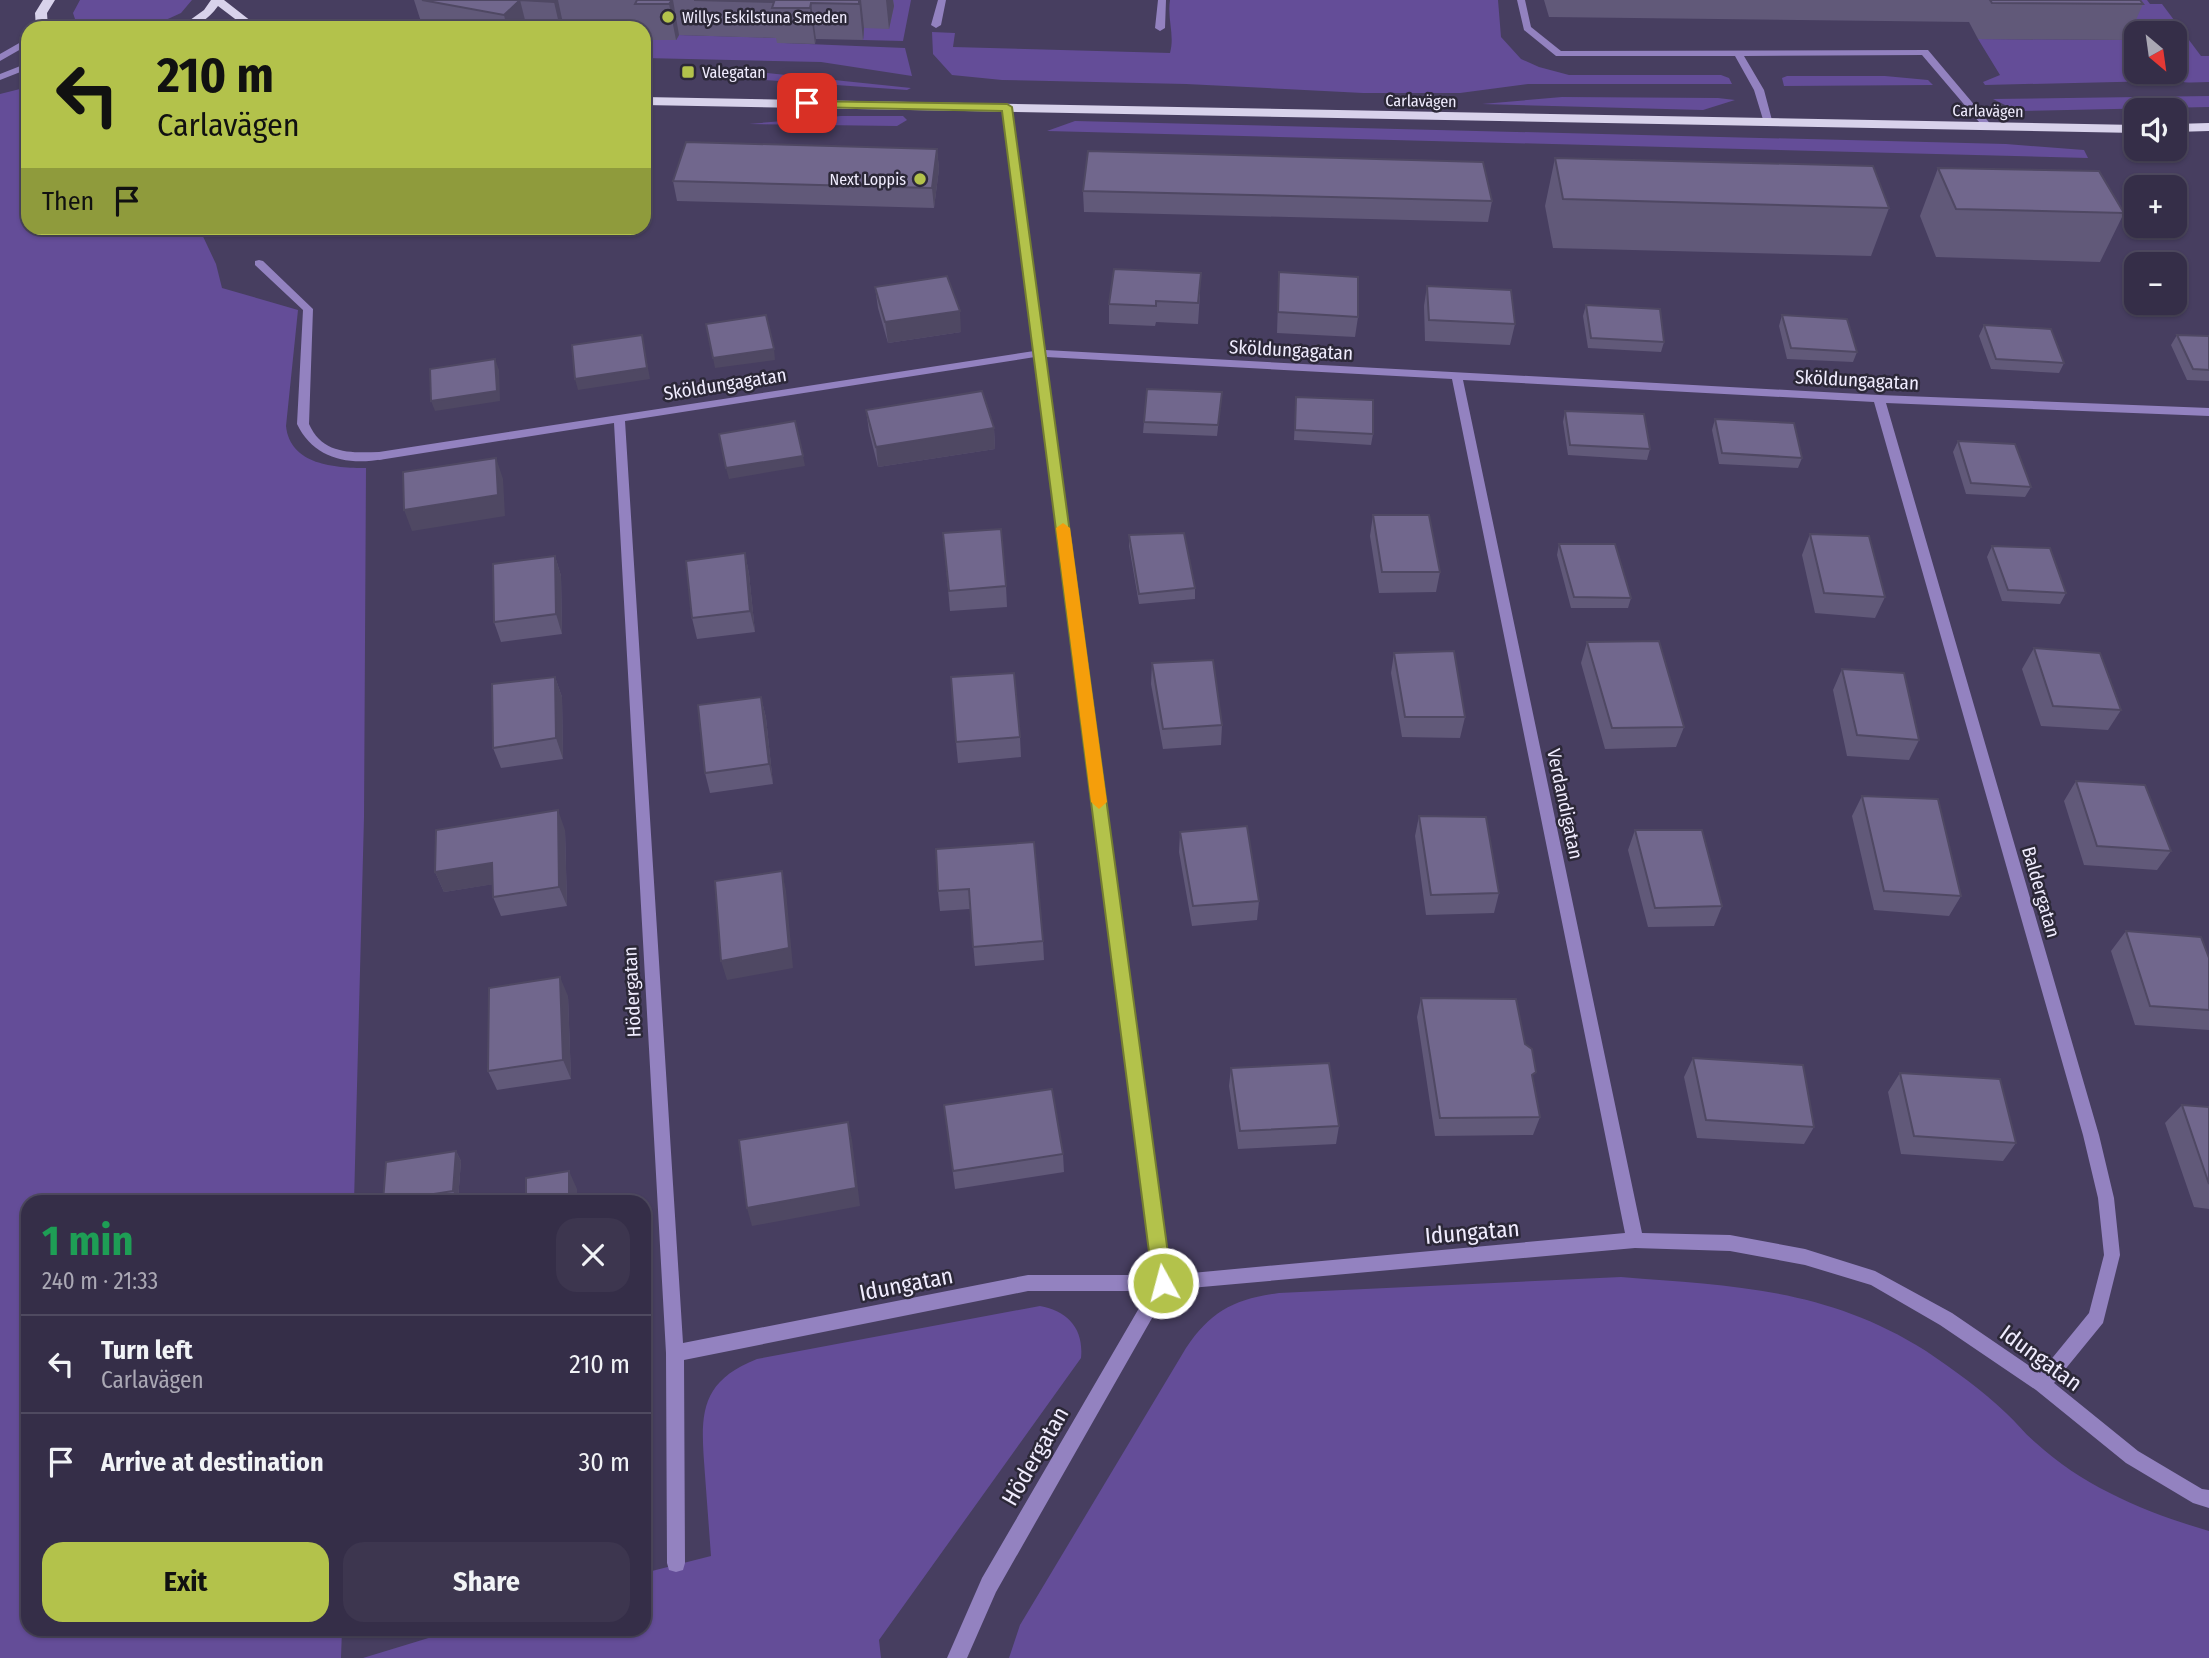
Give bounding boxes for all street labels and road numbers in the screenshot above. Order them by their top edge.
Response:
street label: Carlavägen [1385,91,1457,111]
street label: Carlavägen [1952,101,2024,121]
street label: Sköldungagatan [1228,335,1354,365]
street label: Sköldungagatan [662,363,788,405]
street label: Sköldungagatan [1794,365,1920,395]
street label: Verdandigatan [1542,747,1588,861]
street label: Baldergatan [2017,844,2065,940]
street label: Hödergatan [618,946,646,1038]
street label: Idungatan [1424,1214,1520,1250]
street label: Idungatan [857,1261,955,1307]
street label: Idungatan [1994,1319,2088,1397]
street label: Hödergatan [995,1401,1075,1511]

